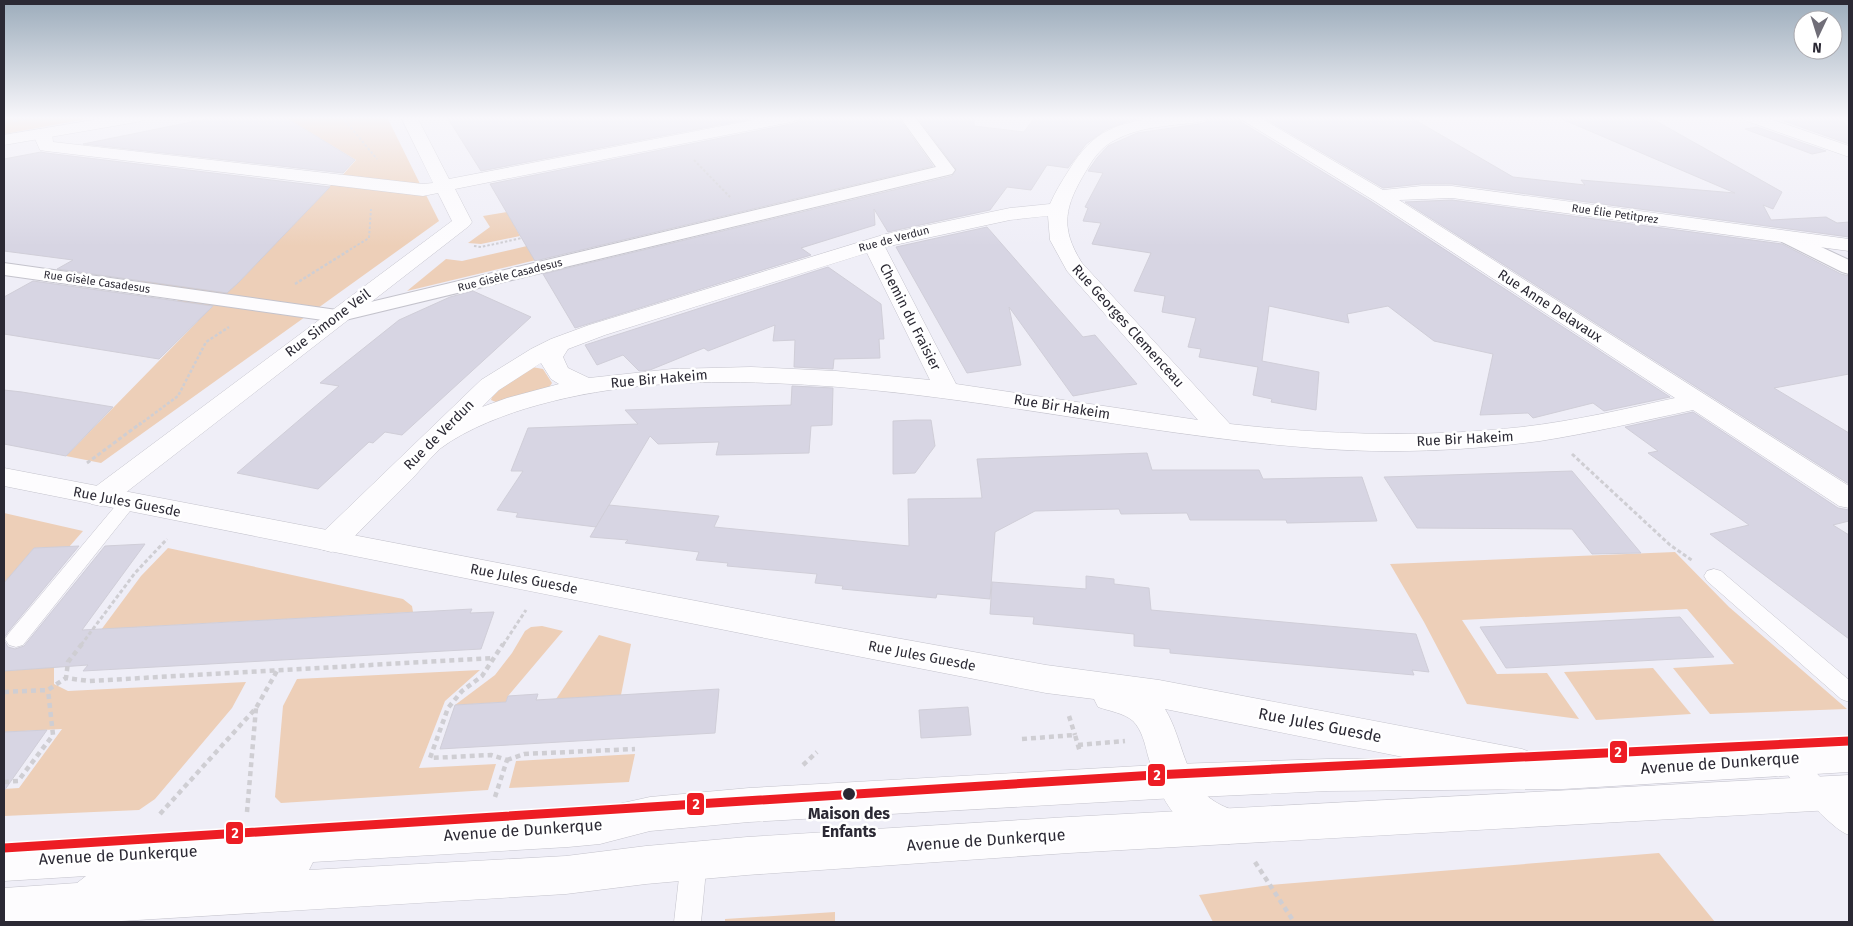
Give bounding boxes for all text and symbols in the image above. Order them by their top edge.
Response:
north arrow [1793,10,1843,60]
text: N [1812,39,1822,56]
street label: Rue Élie Petitprez [1571,200,1659,227]
street label: Rue de Verdun [857,223,931,255]
street label: Rue Gisèle Casadesus [456,256,564,294]
street label: Chemin du Fraisier [876,261,945,374]
street label: Rue Georges Clemenceau [1068,261,1188,391]
street label: Rue Anne Delavaux [1495,266,1606,346]
street label: Rue Gisèle Casadesus [43,268,151,296]
street label: Rue Simone Veil [282,285,374,361]
street label: Rue Bir Hakeim [610,366,708,392]
street label: Rue Bir Hakeim [1013,391,1111,423]
street label: Rue de Verdun [400,396,478,474]
street label: Rue Bir Hakeim [1416,428,1514,450]
street label: Rue Jules Guesde [72,483,182,521]
street label: Rue Jules Guesde [469,560,579,598]
street label: Rue Jules Guesde [867,637,977,675]
street label: Rue Jules Guesde [1257,704,1383,746]
line badge: 2 [1609,740,1628,764]
text: 2 [1614,744,1622,761]
street label: Avenue de Dunkerque [1640,748,1800,778]
line badge: 2 [1147,763,1166,787]
text: 2 [1153,767,1161,784]
marker: Maison des Enfants [841,786,857,802]
line badge: 2 [686,792,705,816]
text: 2 [692,796,700,813]
place label: Maison des Enfants [808,804,890,841]
street label: Avenue de Dunkerque [443,815,603,845]
line badge: 2 [225,821,244,845]
text: 2 [231,825,239,842]
street label: Avenue de Dunkerque [906,825,1066,855]
street label: Avenue de Dunkerque [38,841,198,869]

